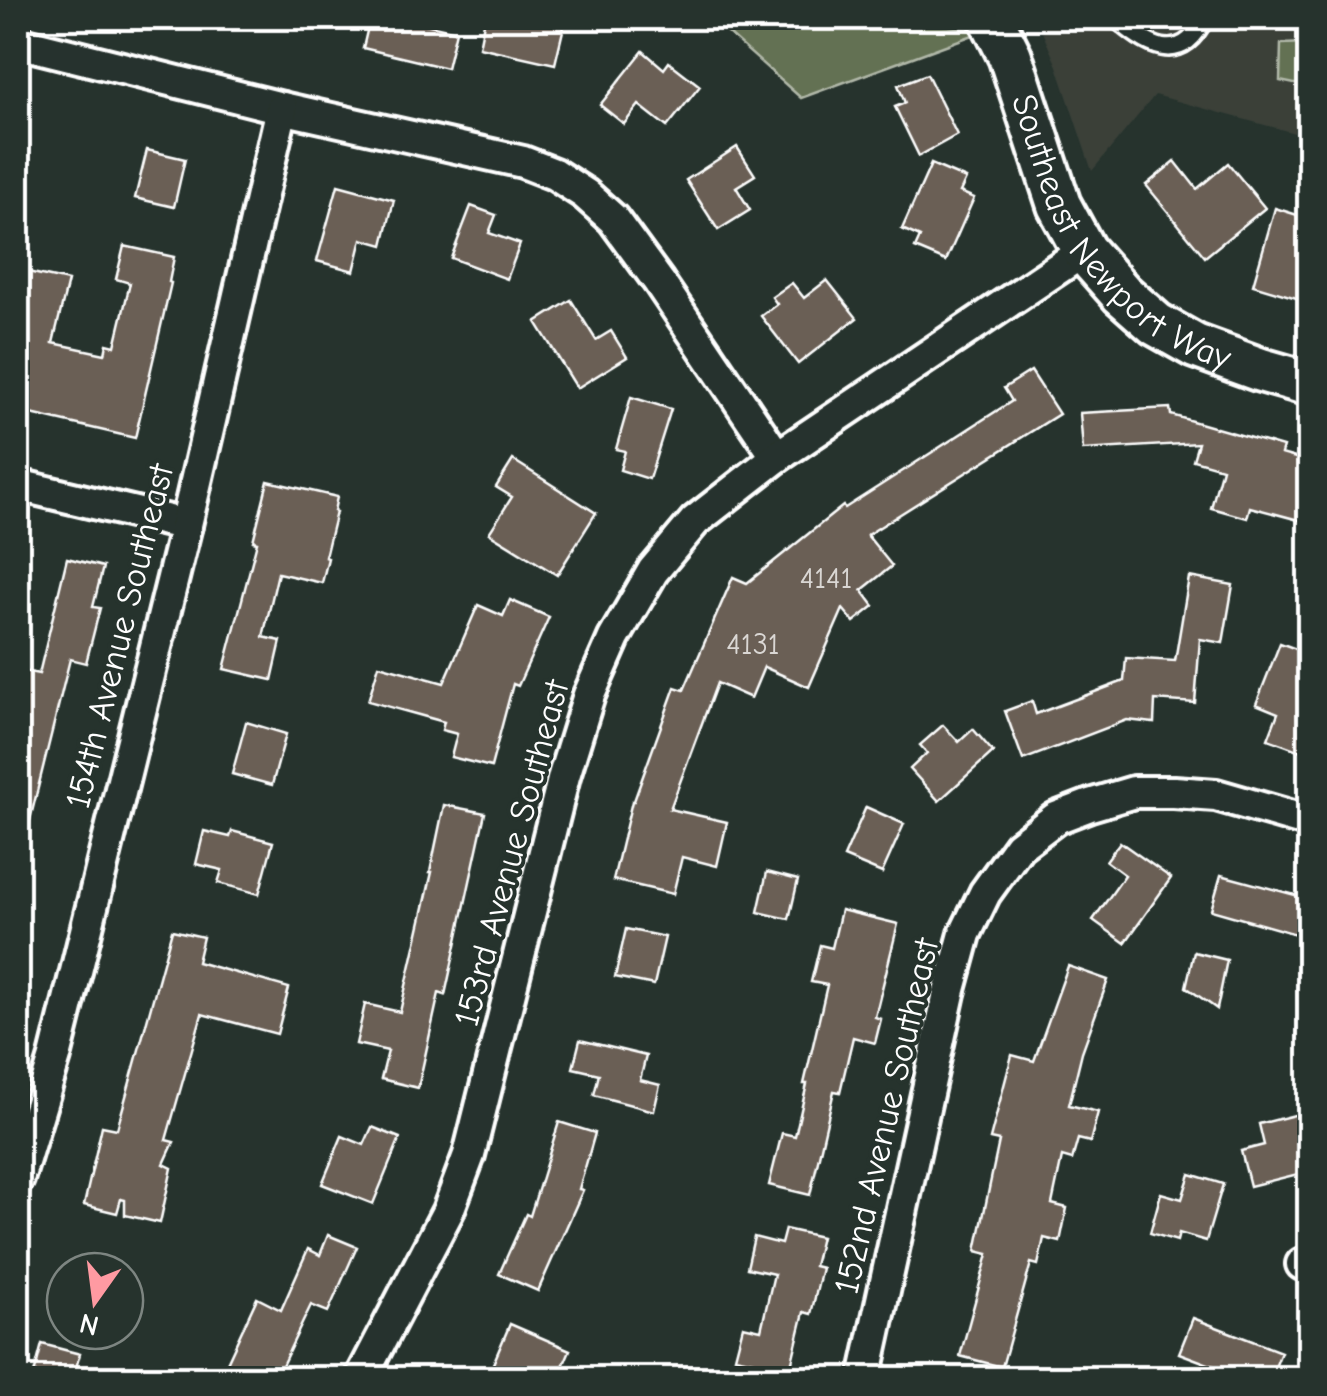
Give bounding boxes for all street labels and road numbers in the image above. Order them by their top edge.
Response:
street label: Southeast Newport Way [1003,89,1237,378]
street label: 154th Avenue Southeast [57,459,182,812]
street label: 153rd Avenue Southeast [446,675,578,1031]
street label: 152nd Avenue Southeast [826,933,948,1298]

